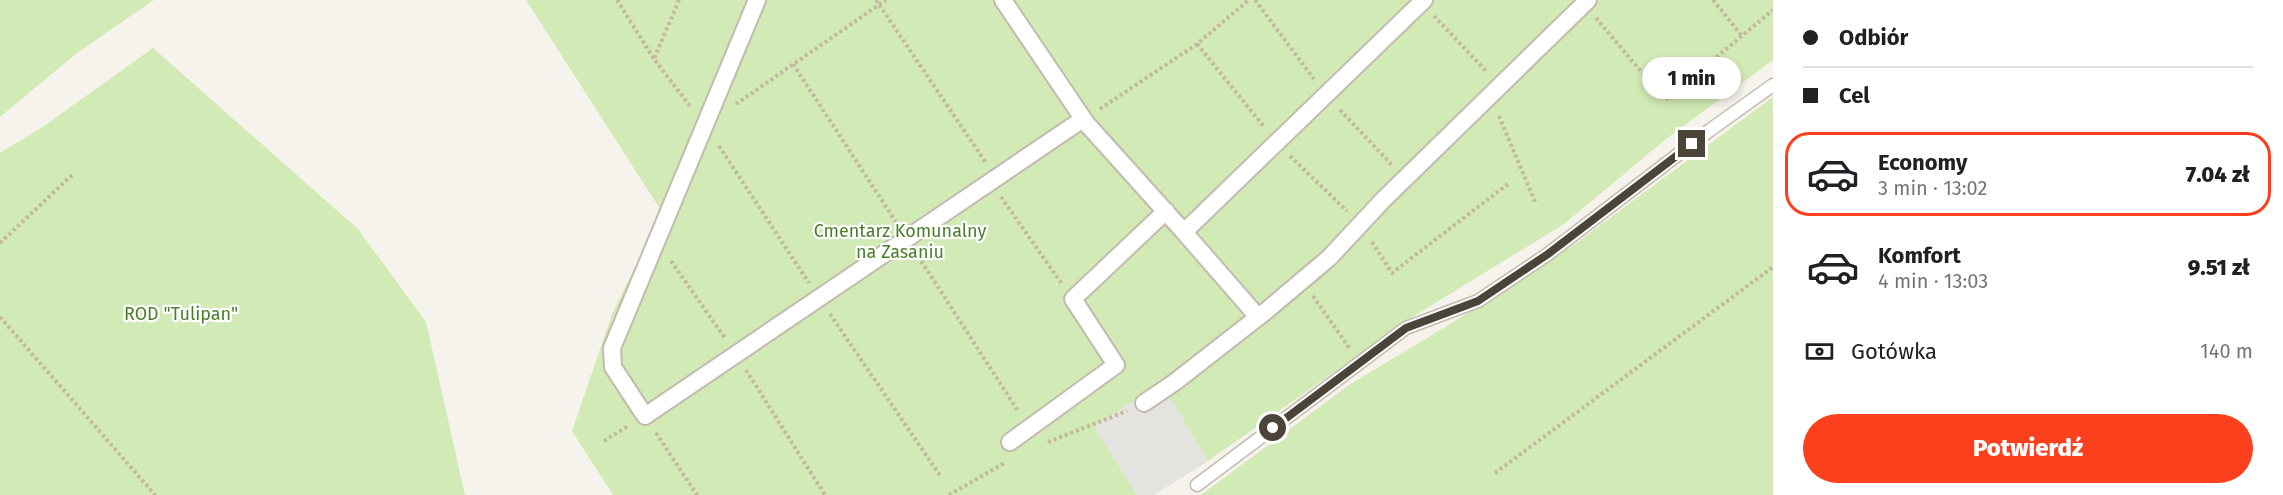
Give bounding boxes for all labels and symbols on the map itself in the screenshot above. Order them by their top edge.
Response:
callout: 1 min [1642,57,1742,99]
route end [1678,130,1705,157]
park label: Cmentarz Komunalny na Zasaniu [814,220,986,263]
park label: ROD "Tulipan" [124,303,238,325]
route start [1259,414,1286,441]

